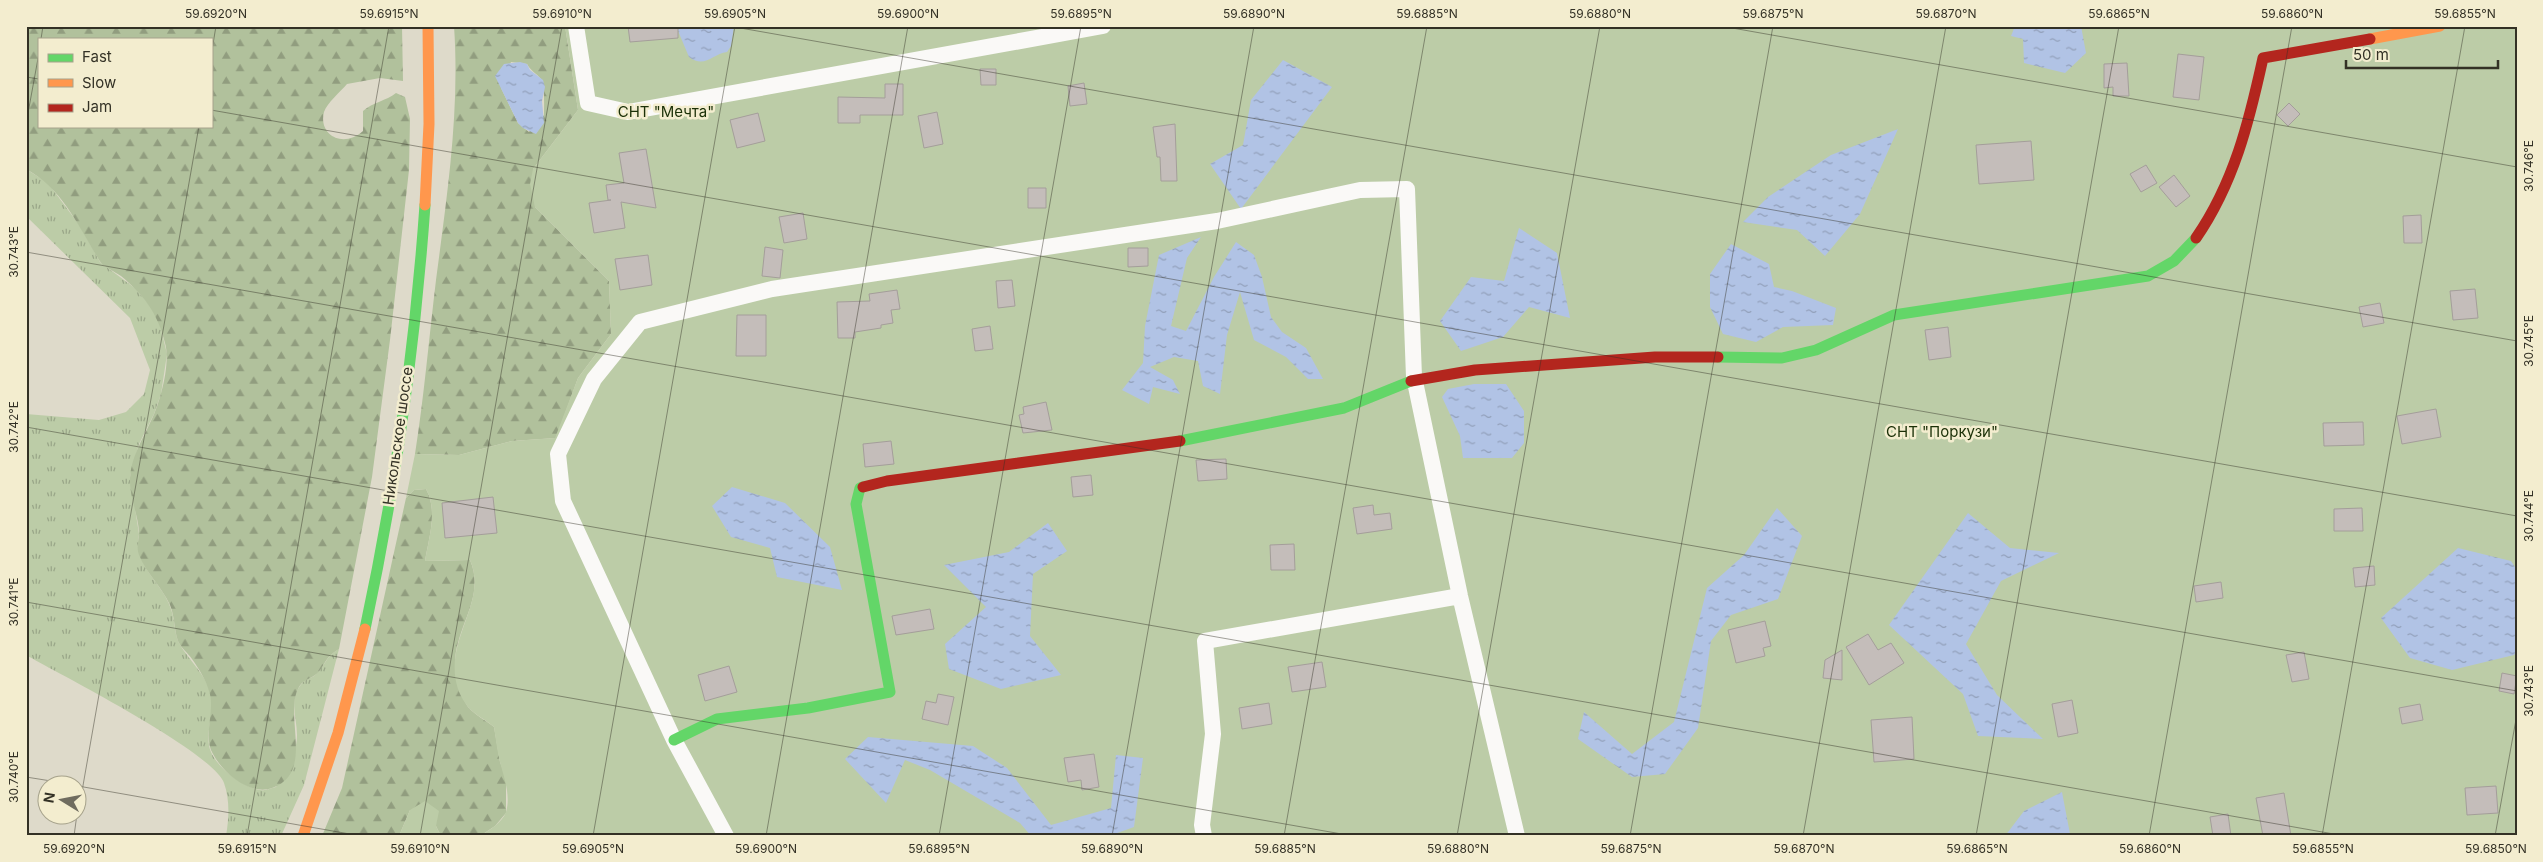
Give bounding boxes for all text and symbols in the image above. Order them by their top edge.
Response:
text: 59.6920°N [185,6,247,21]
text: 59.6915°N [359,6,419,21]
text: 59.6910°N [532,6,592,21]
text: 59.6905°N [704,6,766,21]
text: 59.6900°N [877,6,939,21]
text: 59.6895°N [1050,6,1112,21]
text: 59.6890°N [1223,6,1285,21]
text: 59.6885°N [1396,6,1458,21]
text: 59.6880°N [1569,6,1631,21]
text: 59.6875°N [1743,6,1803,21]
text: 59.6870°N [1915,6,1977,21]
text: 59.6865°N [2088,6,2150,21]
text: 59.6860°N [2261,6,2323,21]
text: 59.6855°N [2434,6,2496,21]
legend [38,38,212,128]
scale bar [2346,38,2498,70]
text: 50 m [2353,45,2389,64]
text: Fast [82,47,112,66]
text: Slow [82,73,116,92]
text: Jam [82,97,112,116]
park label: СНТ "Мечта" [618,102,714,121]
text: 30.746°E [2521,140,2536,192]
text: 30.743°E [6,226,21,278]
text: 30.745°E [2521,315,2536,367]
street label: Никольское шоссе [378,366,417,506]
text: 30.742°E [6,401,21,453]
park label: СНТ "Поркузи" [1886,422,1998,441]
text: 30.744°E [2521,490,2536,542]
text: 30.741°E [6,577,21,627]
text: 30.743°E [2521,665,2536,717]
text: 30.740°E [6,751,21,803]
north arrow [38,774,88,824]
text: N [39,791,58,804]
text: 59.6920°N [43,841,105,856]
text: 59.6915°N [217,841,277,856]
text: 59.6910°N [390,841,450,856]
text: 59.6905°N [562,841,624,856]
text: 59.6900°N [735,841,797,856]
text: 59.6895°N [908,841,970,856]
text: 59.6890°N [1081,841,1143,856]
text: 59.6885°N [1254,841,1316,856]
text: 59.6880°N [1427,841,1489,856]
text: 59.6875°N [1601,841,1661,856]
text: 59.6870°N [1773,841,1835,856]
text: 59.6865°N [1946,841,2008,856]
text: 59.6860°N [2119,841,2181,856]
text: 59.6855°N [2292,841,2354,856]
text: 59.6850°N [2465,841,2527,856]

